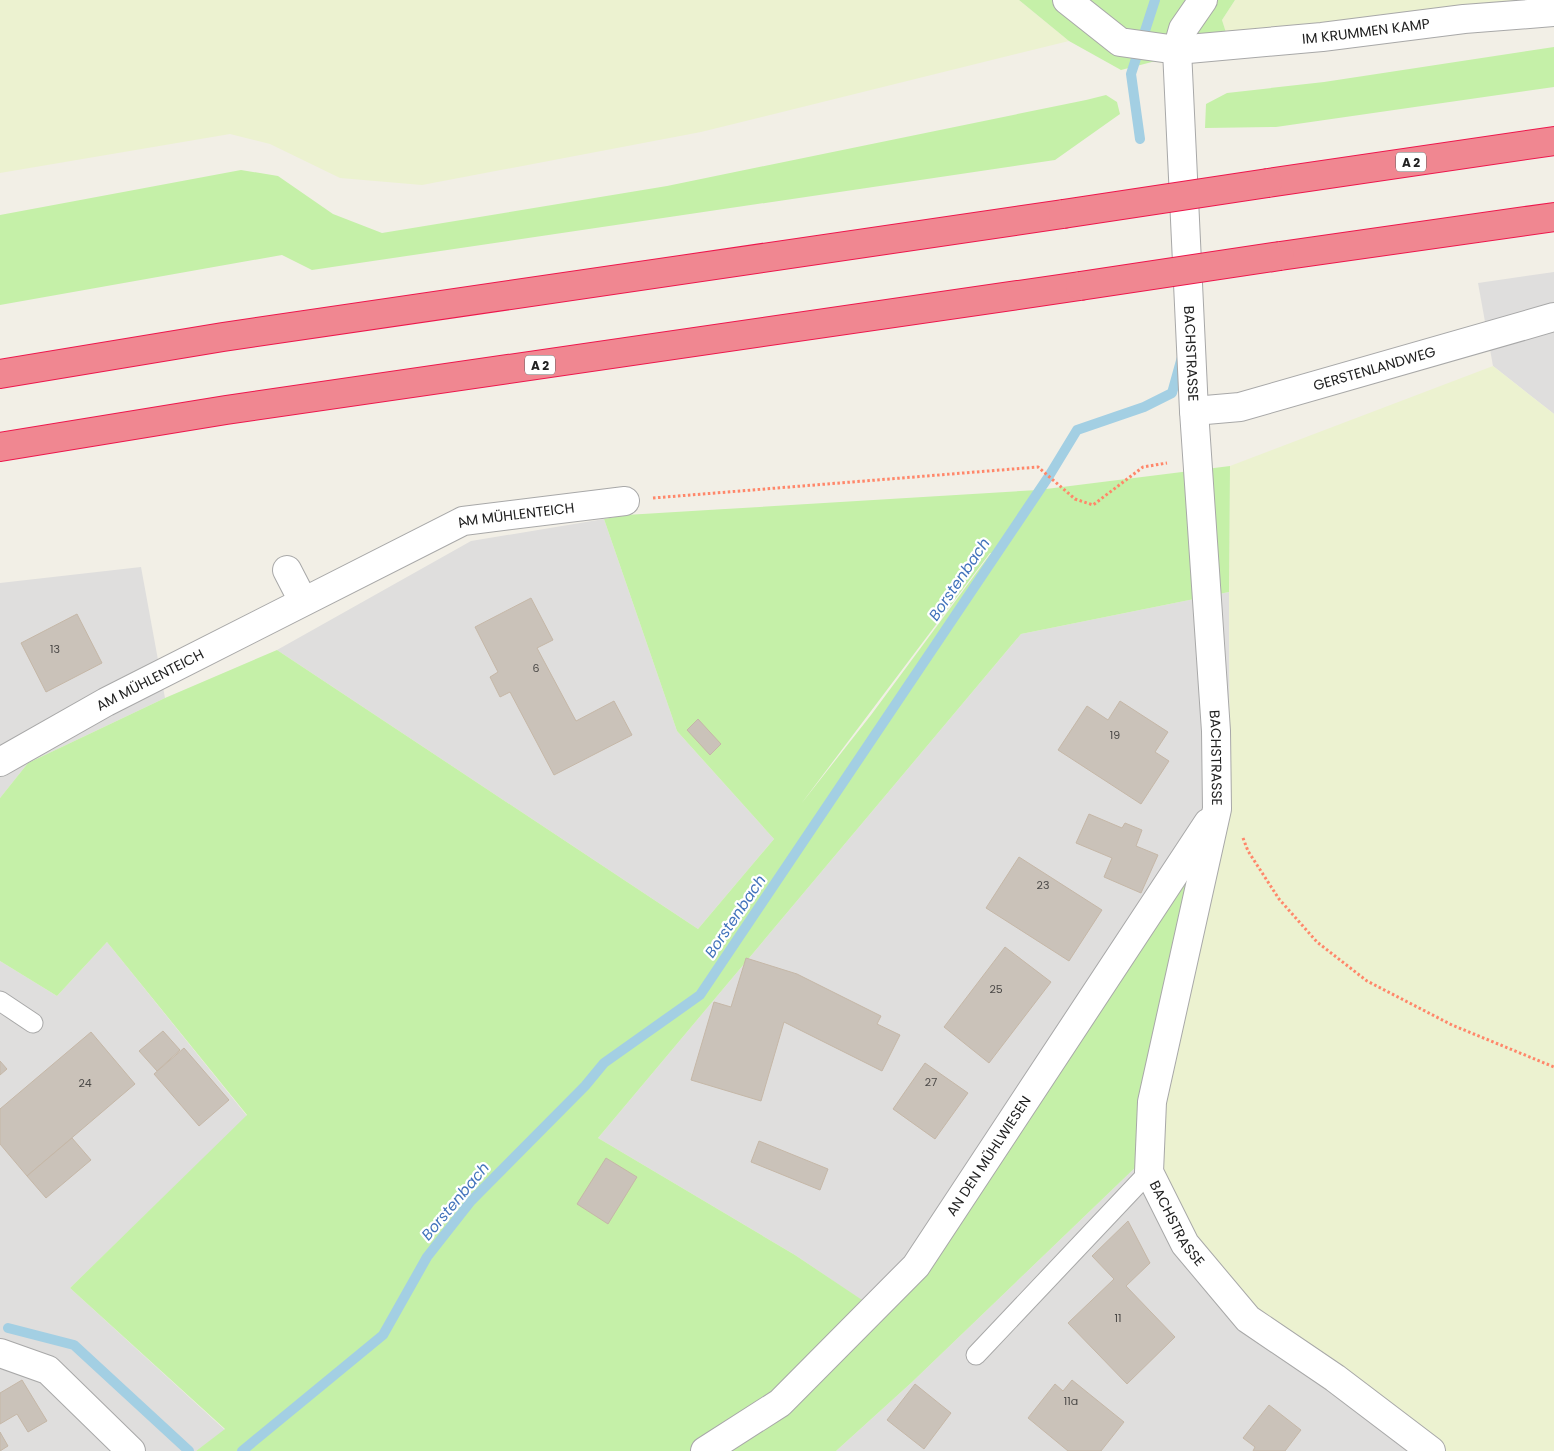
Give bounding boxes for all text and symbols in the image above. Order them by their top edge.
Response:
street label: IM KRUMMEN KAMP [1301,13,1431,49]
road number: A 2 [1396,152,1426,172]
street label: BACHSTRASSE [1179,305,1204,402]
street label: GERSTENLANDWEG [1311,341,1438,396]
road number: A 2 [525,356,555,374]
street label: AM MÜHLENTEICH [453,497,575,533]
water label: Borstenbach [924,534,994,624]
house number: 13 [50,641,60,657]
street label: AM MÜHLENTEICH [92,644,207,716]
house number: 6 [533,660,540,676]
street label: BACHSTRASSE [1205,709,1227,806]
house number: 19 [1110,727,1120,743]
water label: Borstenbach [700,871,770,961]
house number: 23 [1037,877,1049,893]
house number: 25 [989,981,1003,997]
house number: 27 [925,1074,937,1090]
house number: 24 [78,1075,92,1091]
street label: AN DEN MÜHLWIESEN [942,1092,1036,1220]
water label: Borstenbach [416,1158,494,1244]
street label: BACHSTRASSE [1145,1177,1209,1270]
house number: 11 [1114,1310,1122,1326]
house number: 11a [1064,1393,1078,1409]

